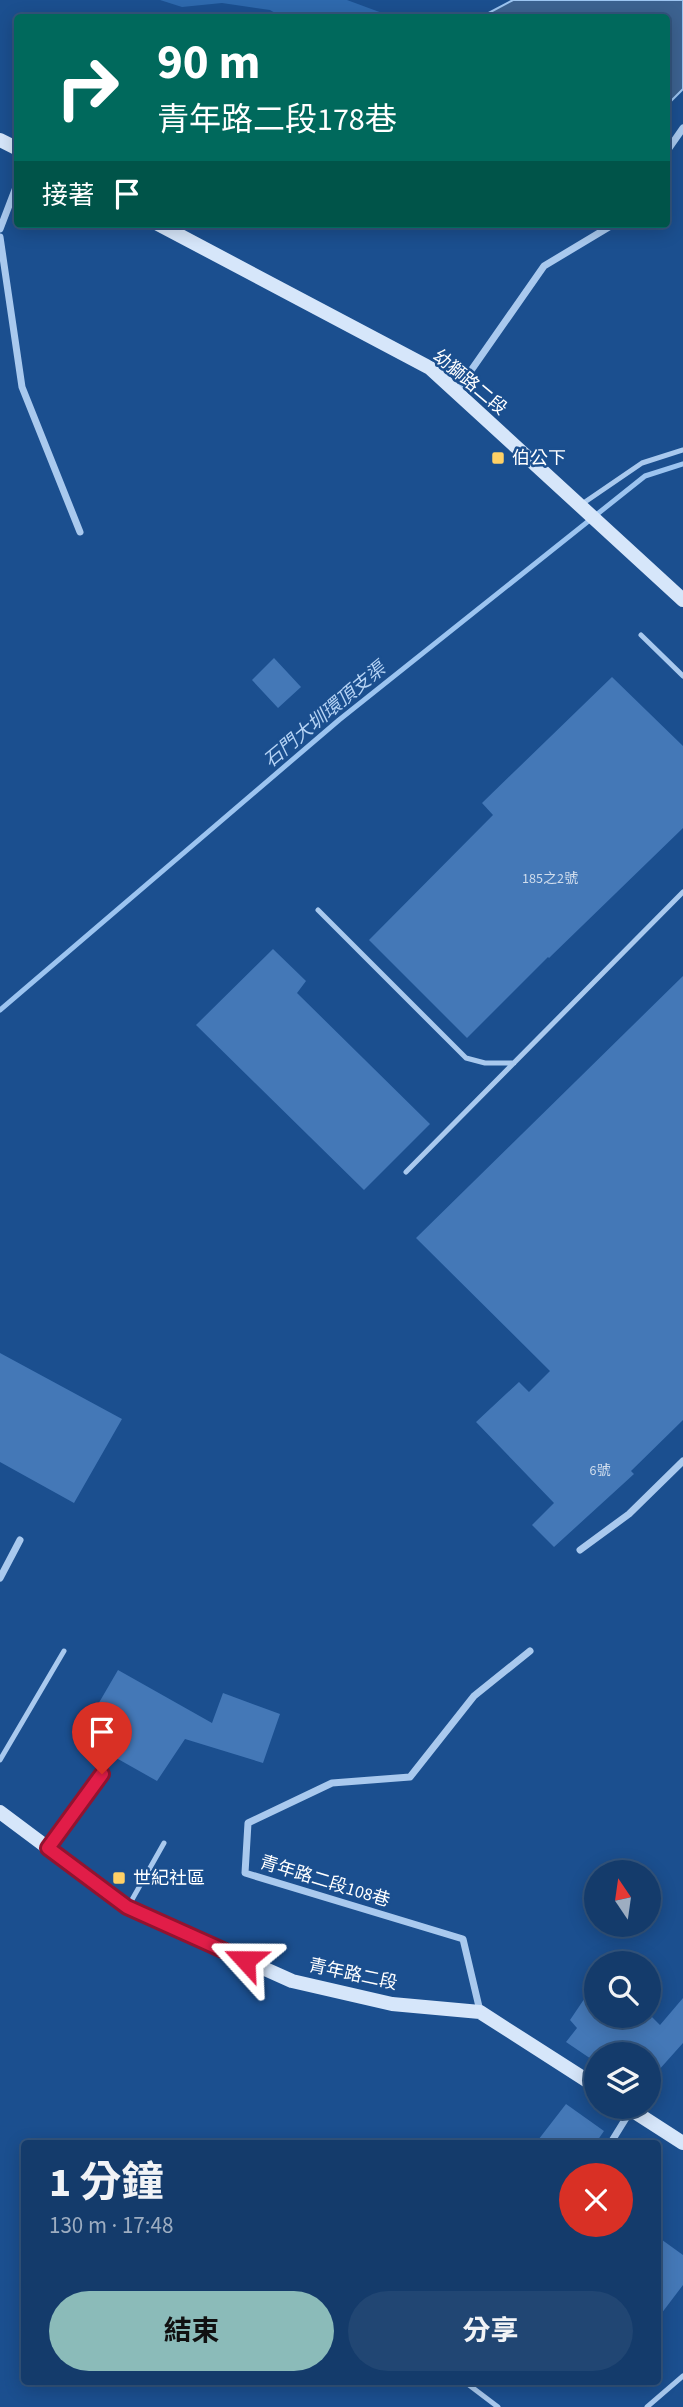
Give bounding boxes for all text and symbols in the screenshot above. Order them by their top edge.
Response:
text: 90 m [157,28,261,98]
icon: right [42,42,133,133]
text: 青年路二段178巷 [157,97,397,143]
icon: arrive [108,175,146,213]
text: 接著 [42,177,94,214]
street label: 幼獅路二段 [427,344,512,421]
place label: 伯公下 [512,446,566,471]
marker: 伯公下 [490,450,506,466]
water label: 石門大圳環頂支渠 [258,654,394,774]
house number: 185之2號 [522,869,578,889]
house number: 6號 [590,1461,610,1481]
pin [72,1702,132,1774]
icon: arrive [83,1713,121,1751]
street label: 青年路二段108巷 [257,1850,393,1913]
north arrow [584,1860,662,1937]
map controls [584,1860,661,2119]
place label: 世紀社區 [133,1866,205,1891]
marker: 世紀社區 [111,1870,127,1886]
position arrow [208,1923,282,1997]
button: search [584,1951,661,2028]
street label: 青年路二段 [306,1953,400,1996]
button: layers [584,2042,661,2119]
text: 1 分鐘 [49,2153,164,2213]
button: close [559,2163,633,2237]
text: 130 m · 17:48 [49,2209,173,2242]
button: 結束 [49,2291,334,2371]
button: 分享 [348,2291,633,2371]

